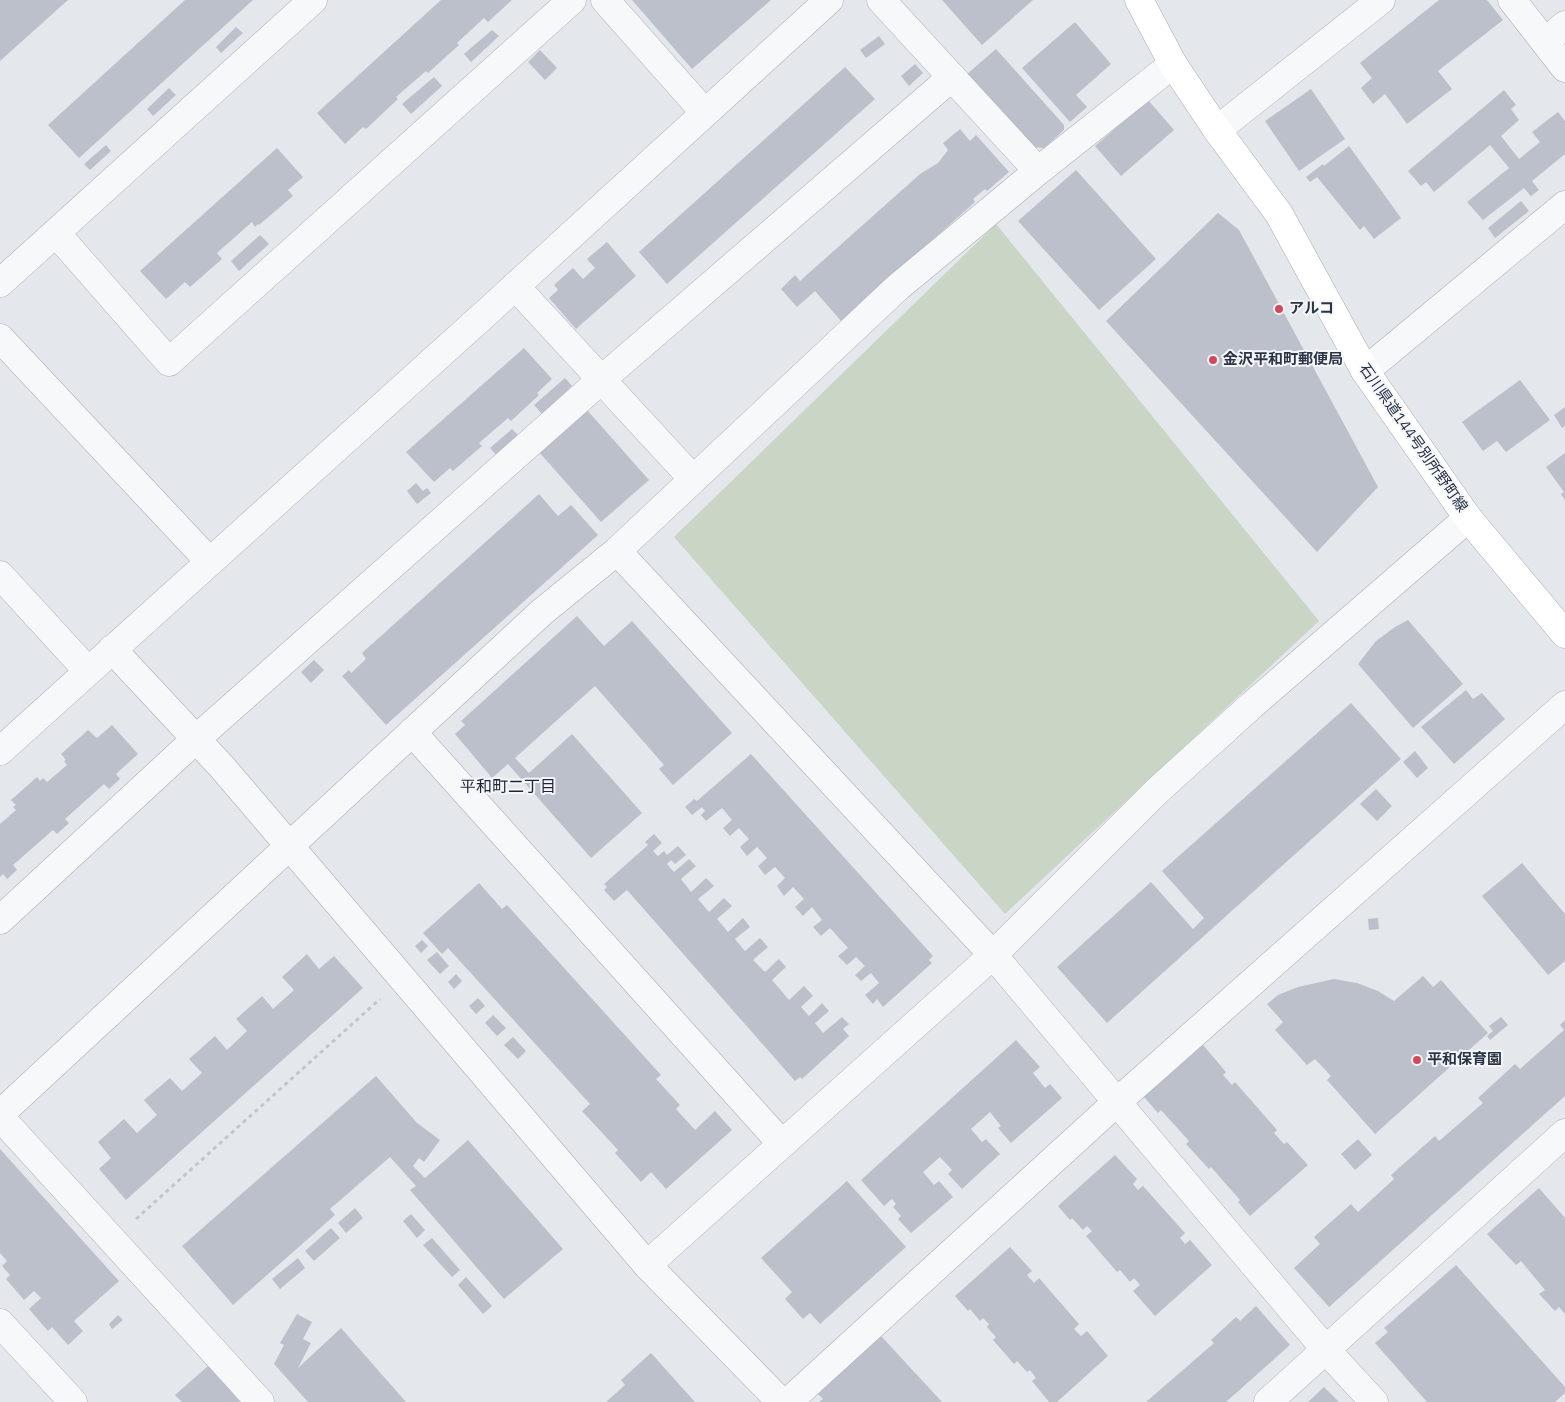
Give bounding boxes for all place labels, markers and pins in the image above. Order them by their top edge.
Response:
place label: アルコ [1289,300,1334,318]
marker: アルコ [1273,303,1285,315]
place label: 金沢平和町郵便局 [1223,351,1343,369]
marker: 金沢平和町郵便局 [1207,354,1219,366]
place label: 平和保育園 [1427,1051,1502,1069]
marker: 平和保育園 [1411,1054,1423,1066]

